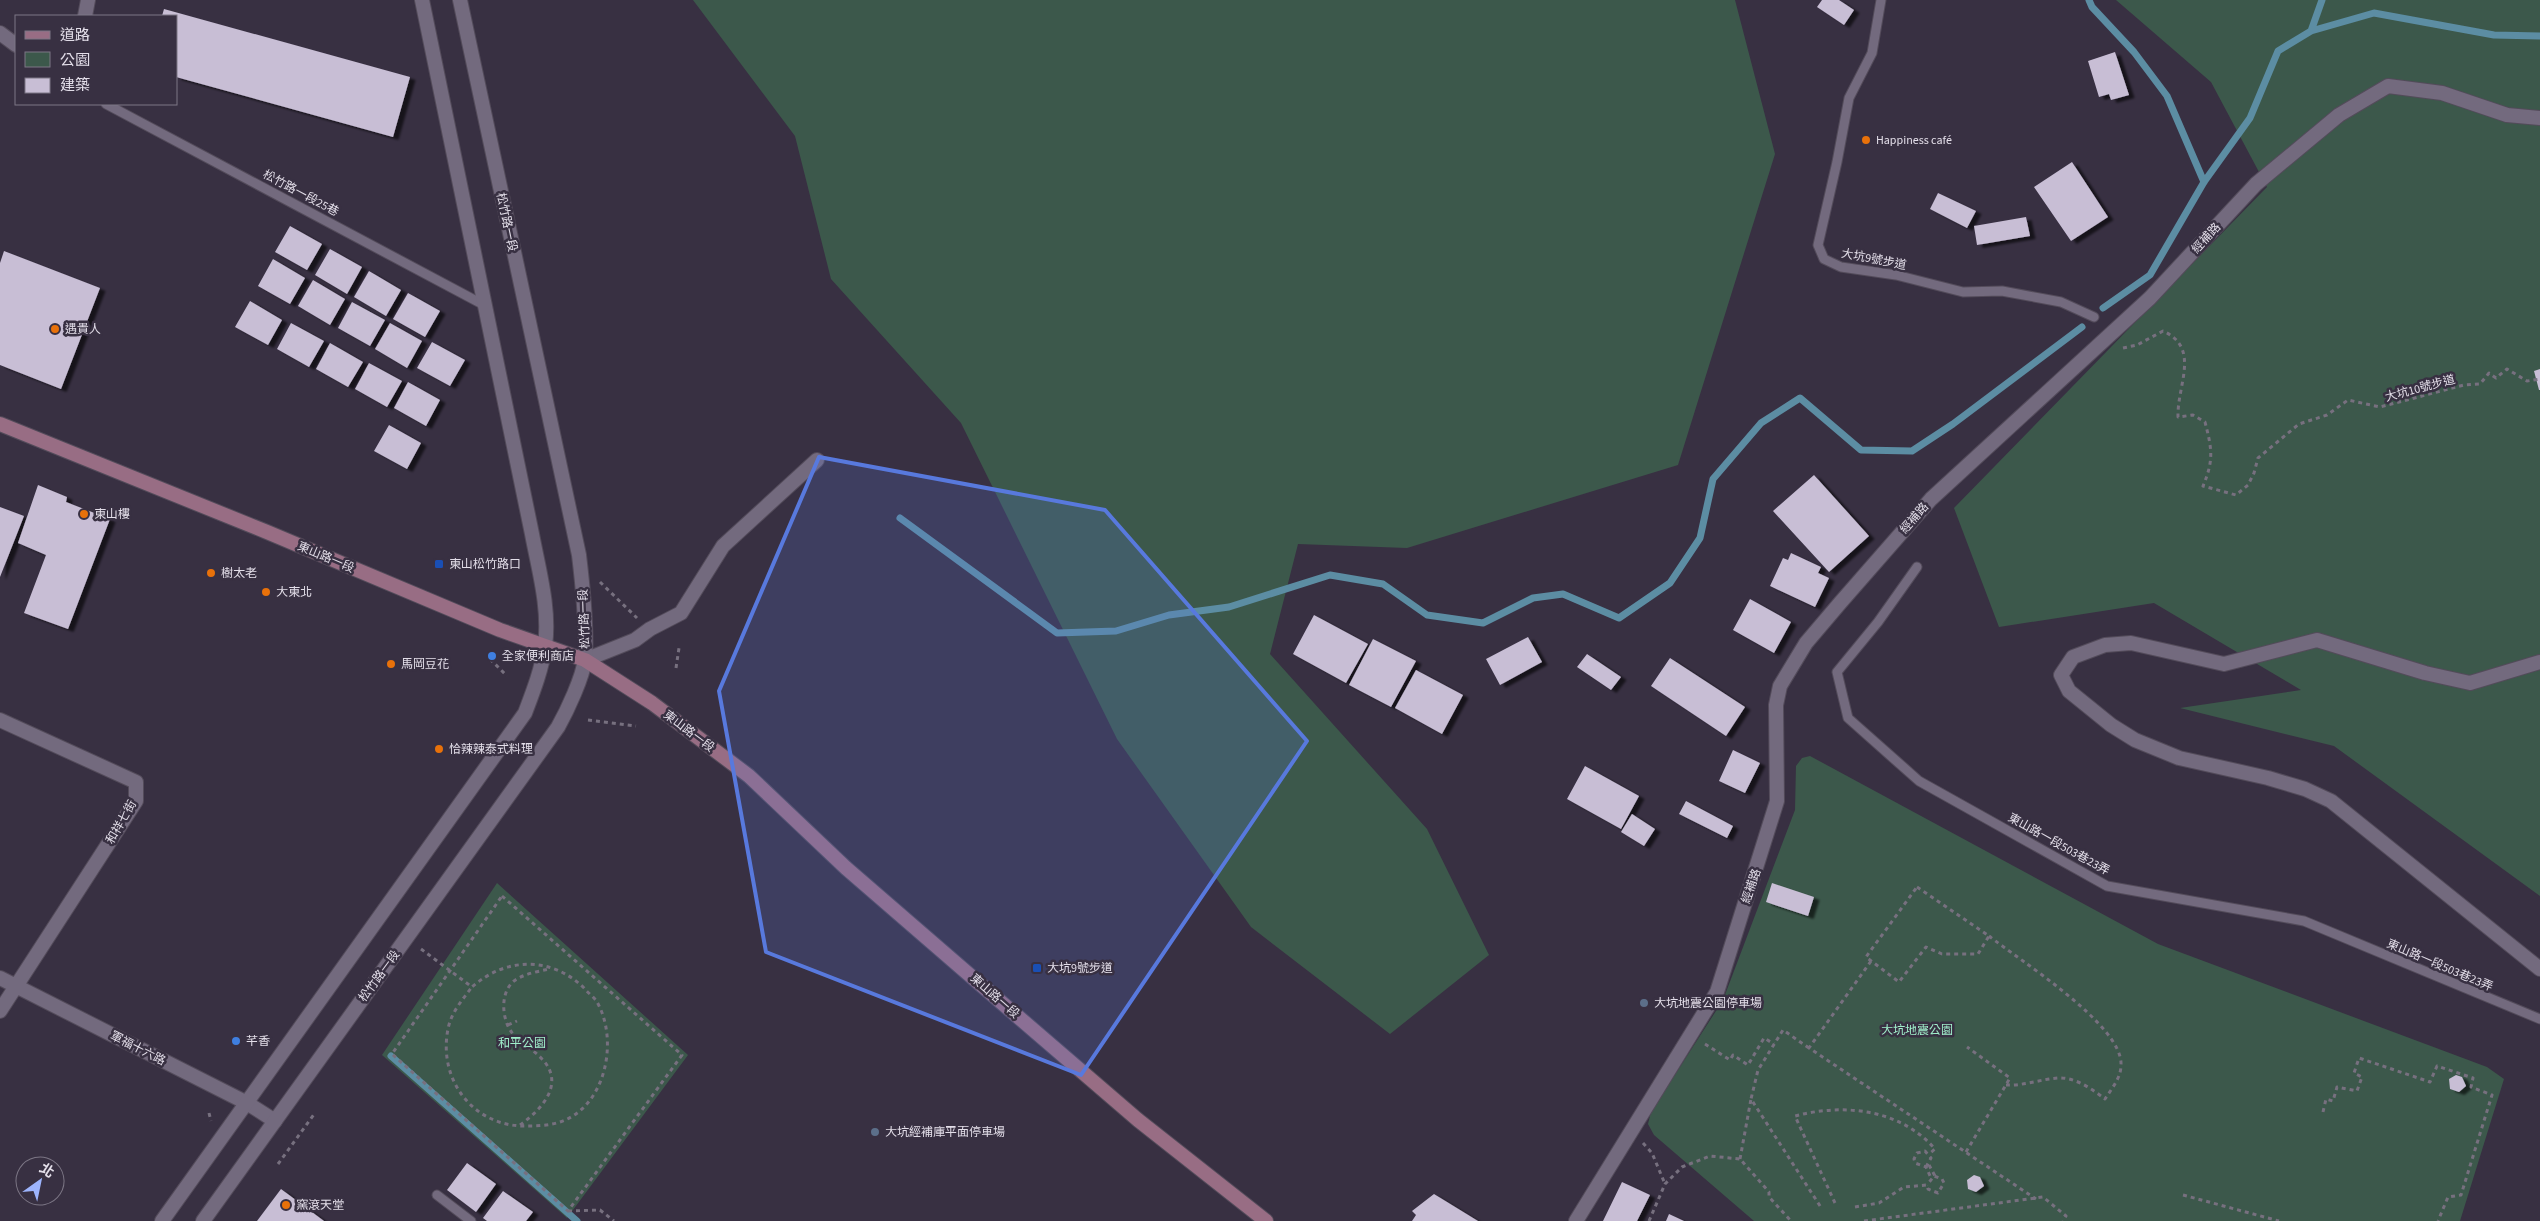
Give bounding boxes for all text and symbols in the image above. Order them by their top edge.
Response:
legend [15,15,178,105]
text: 道路 [60,25,90,46]
text: 公園 [60,50,90,71]
text: 建築 [60,75,90,96]
place label: Happiness café [1876,132,1952,149]
marker: Happiness café [1860,134,1872,146]
street label: 松竹路一段25巷 [260,166,342,221]
street label: 松竹路一段 [492,191,521,253]
street label: 經補路 [2188,219,2225,257]
street label: 大坑9號步道 [1840,245,1908,274]
place label: 遇貴人 [65,321,101,338]
marker: 遇貴人 [49,323,61,335]
street label: 大坑10號步道 [2383,371,2457,406]
street label: 經補路 [1896,499,1933,537]
place label: 東山樓 [94,506,130,523]
marker: 東山樓 [78,508,90,520]
street label: 東山路一段 [295,538,357,577]
place label: 東山松竹路口 [449,556,521,573]
marker: 東山松竹路口 [433,558,445,570]
place label: 樹太老 [221,565,257,582]
marker: 樹太老 [205,567,217,579]
place label: 大東北 [276,584,312,601]
marker: 大東北 [260,586,272,598]
street label: 松竹路一段 [575,589,594,649]
place label: 全家便利商店 [502,648,574,665]
marker: 全家便利商店 [486,650,498,662]
place label: 馬岡豆花 [401,656,449,673]
marker: 馬岡豆花 [385,658,397,670]
street label: 東山路一段 [660,707,718,756]
place label: 恰辣辣泰式料理 [449,741,533,758]
marker: 恰辣辣泰式料理 [433,743,445,755]
street label: 和祥七街 [102,797,141,847]
street label: 東山路一段503巷23弄 [2005,809,2113,879]
street label: 經補路 [1738,866,1765,906]
street label: 東山路一段503巷23弄 [2384,935,2496,996]
street label: 松竹路一段 [355,947,404,1006]
place label: 大坑9號步道 [1047,960,1113,977]
marker: 大坑9號步道 [1031,962,1043,974]
street label: 東山路一段 [966,970,1023,1022]
place label: 大坑地震公園停車場 [1654,995,1762,1012]
marker: 大坑地震公園停車場 [1638,997,1650,1009]
park label: 大坑地震公園 [1881,1022,1953,1039]
street label: 軍福十六路 [107,1027,168,1070]
place label: 芊香 [246,1033,270,1050]
marker: 芊香 [230,1035,242,1047]
park label: 和平公園 [498,1035,546,1052]
place label: 大坑經補庫平面停車場 [885,1124,1005,1141]
marker: 大坑經補庫平面停車場 [869,1126,881,1138]
north arrow [15,1156,65,1206]
text: 北 [35,1159,58,1183]
place label: 窯滾天堂 [296,1197,344,1214]
marker: 窯滾天堂 [280,1199,292,1211]

